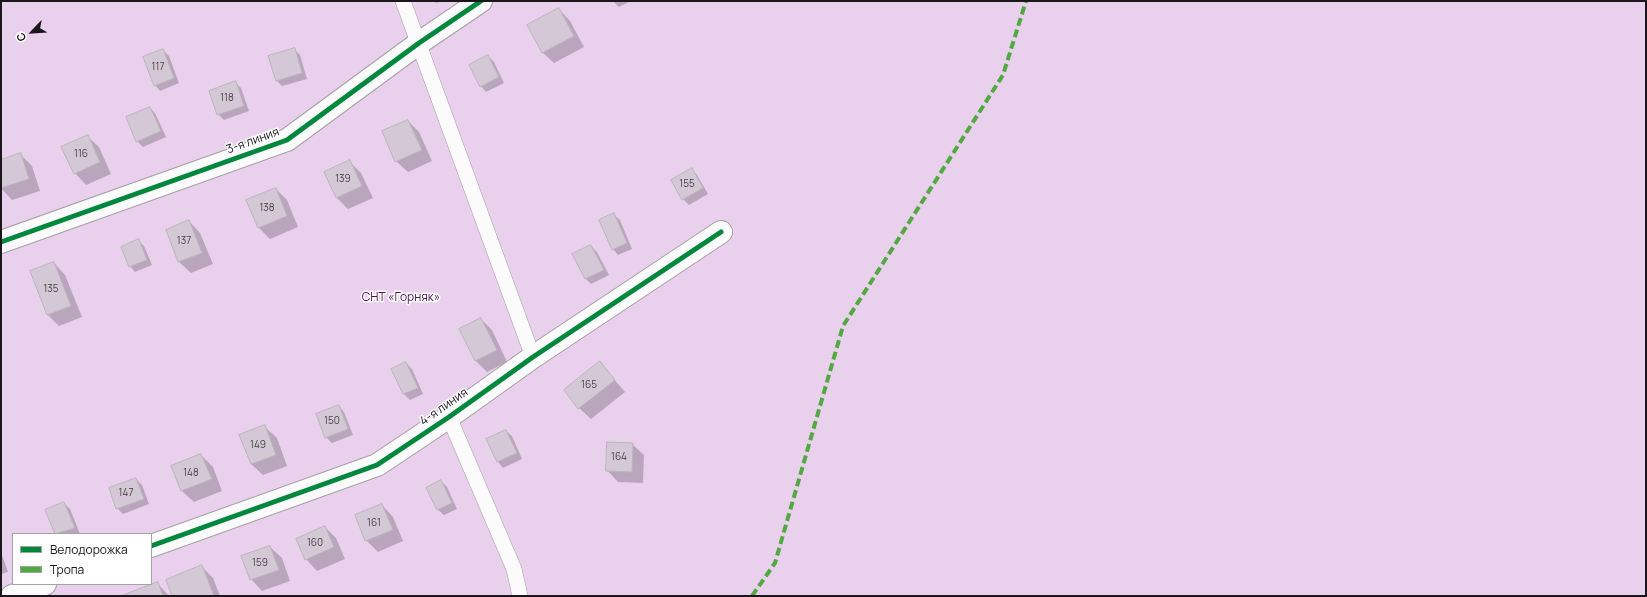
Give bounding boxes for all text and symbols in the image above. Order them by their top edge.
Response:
north arrow [12,12,52,52]
text: С [12,30,29,44]
house number: 117 [152,61,164,73]
house number: 118 [220,92,234,104]
street label: 3-я линия [225,125,281,157]
house number: 116 [74,148,88,160]
house number: 139 [335,173,351,185]
house number: 155 [679,178,695,190]
house number: 138 [259,202,275,214]
house number: 137 [177,235,191,247]
house number: 135 [43,283,59,295]
park label: СНТ «Горняк» [362,291,440,305]
house number: 165 [581,379,597,391]
street label: 4-я линия [417,385,471,429]
house number: 150 [324,415,340,427]
house number: 149 [250,439,266,451]
house number: 164 [611,451,627,463]
house number: 148 [183,467,199,479]
house number: 147 [119,487,133,499]
house number: 161 [367,517,381,529]
legend [12,533,152,585]
house number: 160 [307,537,323,549]
text: Велодорожка [50,541,128,558]
house number: 159 [252,557,268,569]
text: Тропа [50,561,84,578]

